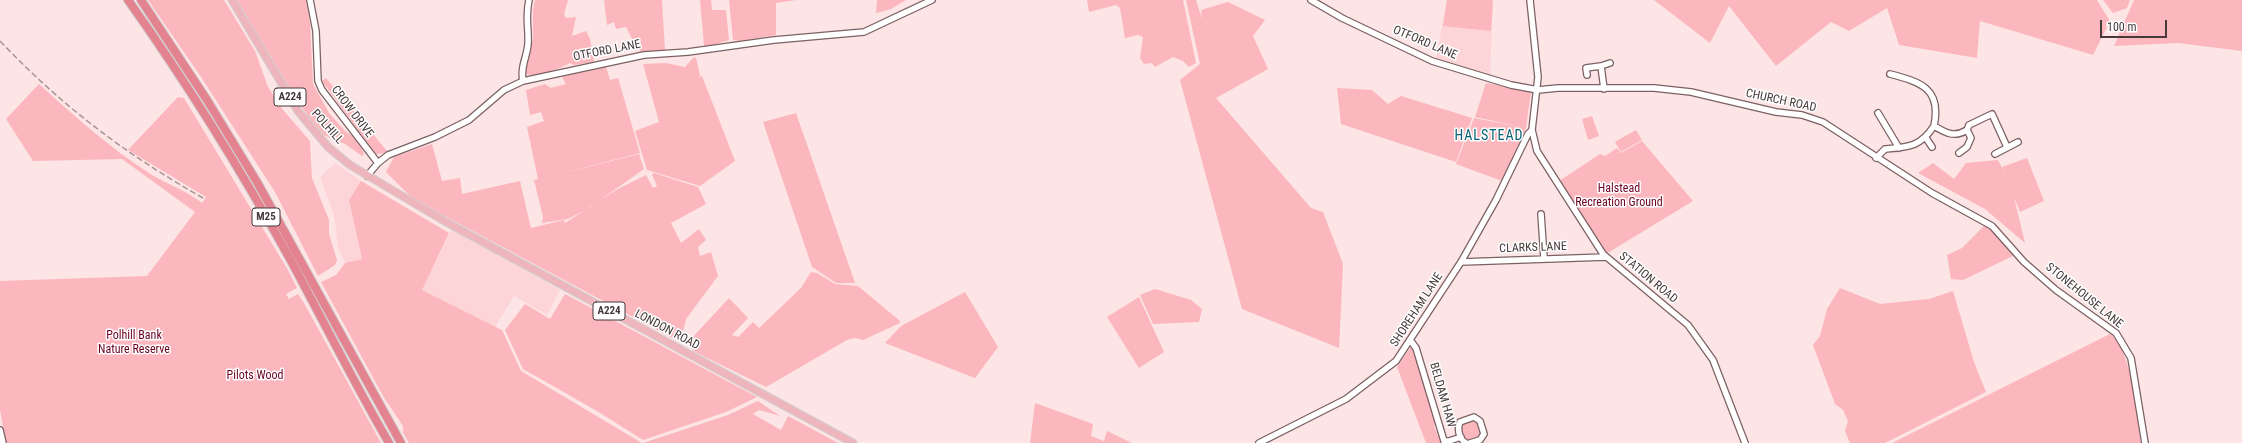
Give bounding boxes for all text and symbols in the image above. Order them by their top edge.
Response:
scale bar [2102,12,2169,38]
text: 100 m [2107,20,2137,34]
street label: OTFORD LANE [1391,23,1459,63]
street label: OTFORD LANE [572,37,642,65]
street label: CROW DRIVE [328,83,376,141]
street label: CHURCH ROAD [1744,87,1818,115]
road number: A224 [274,88,306,106]
street label: POLHILL [308,107,346,147]
district label: HALSTEAD [1454,128,1524,144]
park label: Halstead Recreation Ground [1575,182,1663,210]
road number: M25 [252,208,280,226]
street label: CLARKS LANE [1499,240,1567,256]
street label: STATION ROAD [1616,249,1680,307]
street label: STONEHOUSE LANE [2042,260,2126,332]
street label: SHOREHAM LANE [1388,270,1446,350]
road number: A224 [593,302,625,320]
street label: LONDON ROAD [632,307,702,353]
park label: Polhill Bank Nature Reserve [98,329,170,357]
street label: BELDAM HAW [1426,361,1458,429]
park label: Pilots Wood [227,369,283,383]

